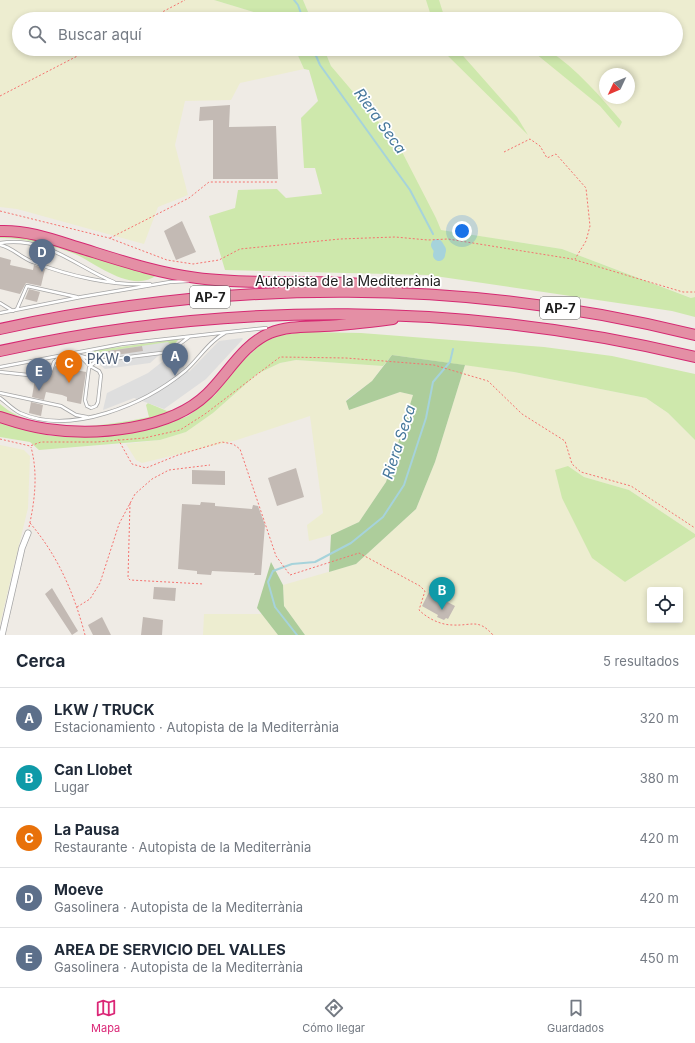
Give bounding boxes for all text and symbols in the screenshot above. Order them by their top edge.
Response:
search box [12,12,683,56]
icon: search [26,23,48,45]
text: Buscar aquí [58,25,142,44]
north arrow [599,68,635,104]
water label: Riera Seca [350,84,411,157]
your location [452,221,472,241]
pin: D [29,239,55,272]
street label: Autopista de la Mediterrània [255,272,441,289]
road number: AP-7 [190,286,230,308]
road number: AP-7 [540,297,580,319]
pin: A [162,343,188,376]
pin: C [56,350,82,383]
place label: PKW [87,350,119,367]
marker: PKW [122,354,132,364]
pin: E [26,358,52,391]
water label: Riera Seca [378,402,419,481]
pin: B [429,577,455,610]
map controls [647,587,683,623]
button: locate [647,587,683,623]
text: Cerca [16,651,65,671]
text: 5 resultados [603,653,679,669]
text: LKW / TRUCK [54,700,155,719]
text: A [24,710,34,726]
text: 320 m [640,710,679,726]
text: Estacionamiento · Autopista de la Mediterrània [54,719,339,735]
text: Can Llobet [54,760,132,779]
text: B [25,770,33,786]
text: 380 m [640,770,679,786]
text: Lugar [54,779,89,795]
text: La Pausa [54,820,119,839]
text: C [24,830,34,846]
text: 420 m [639,830,679,846]
text: Restaurante · Autopista de la Mediterrània [54,839,311,855]
text: Moeve [54,880,104,899]
text: D [24,890,34,906]
text: 420 m [639,890,679,906]
text: Gasolinera · Autopista de la Mediterrània [54,899,303,915]
text: AREA DE SERVICIO DEL VALLES [54,940,286,959]
text: E [25,950,33,966]
text: 450 m [639,950,679,966]
text: Gasolinera · Autopista de la Mediterrània [54,959,303,975]
tab: Mapa [91,997,120,1035]
tab: Cómo llegar [302,997,365,1035]
tab: Guardados [547,997,604,1035]

